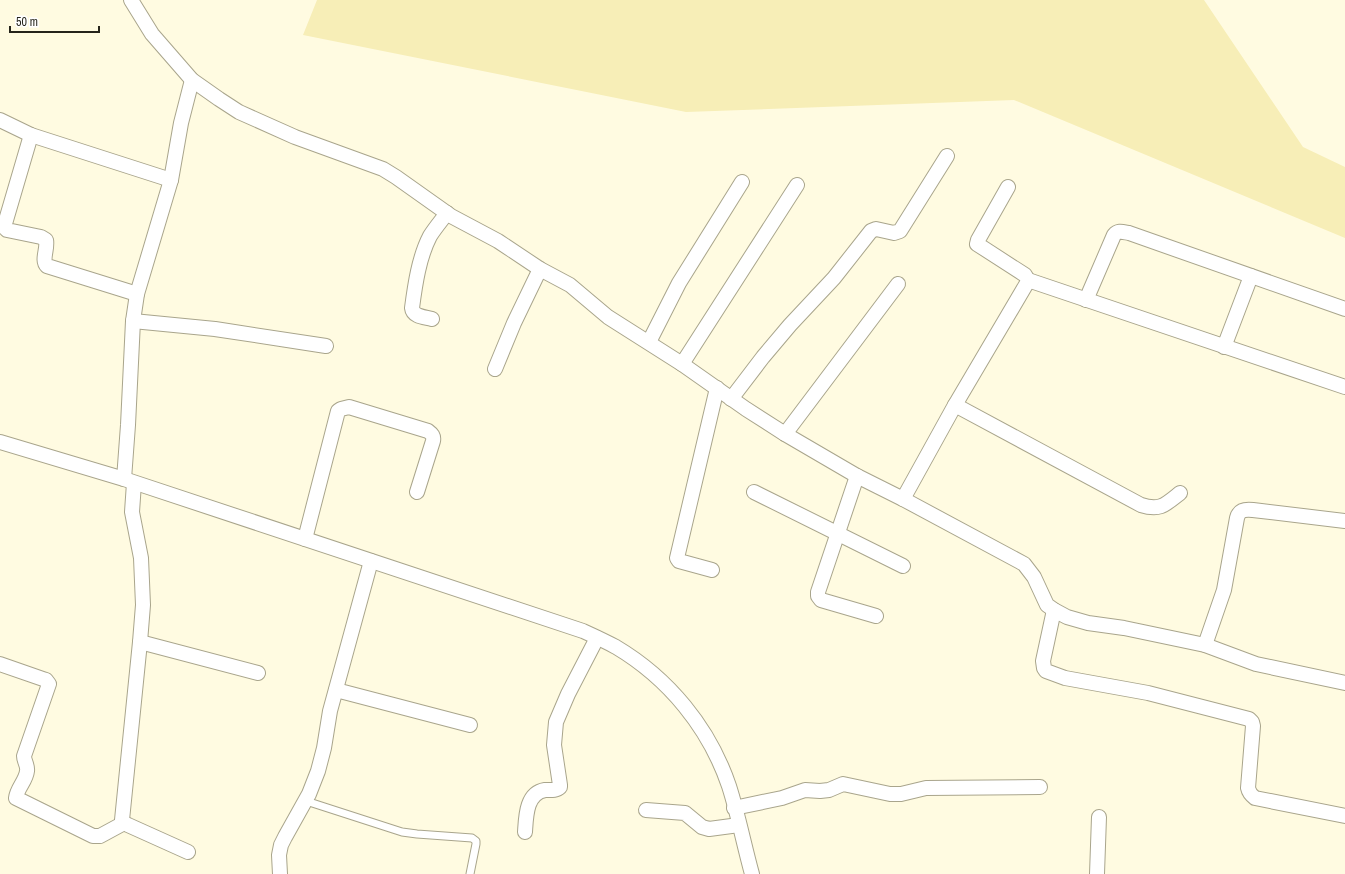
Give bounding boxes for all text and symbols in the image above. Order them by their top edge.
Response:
scale bar [10,8,99,34]
text: 50 m [16,14,38,30]

